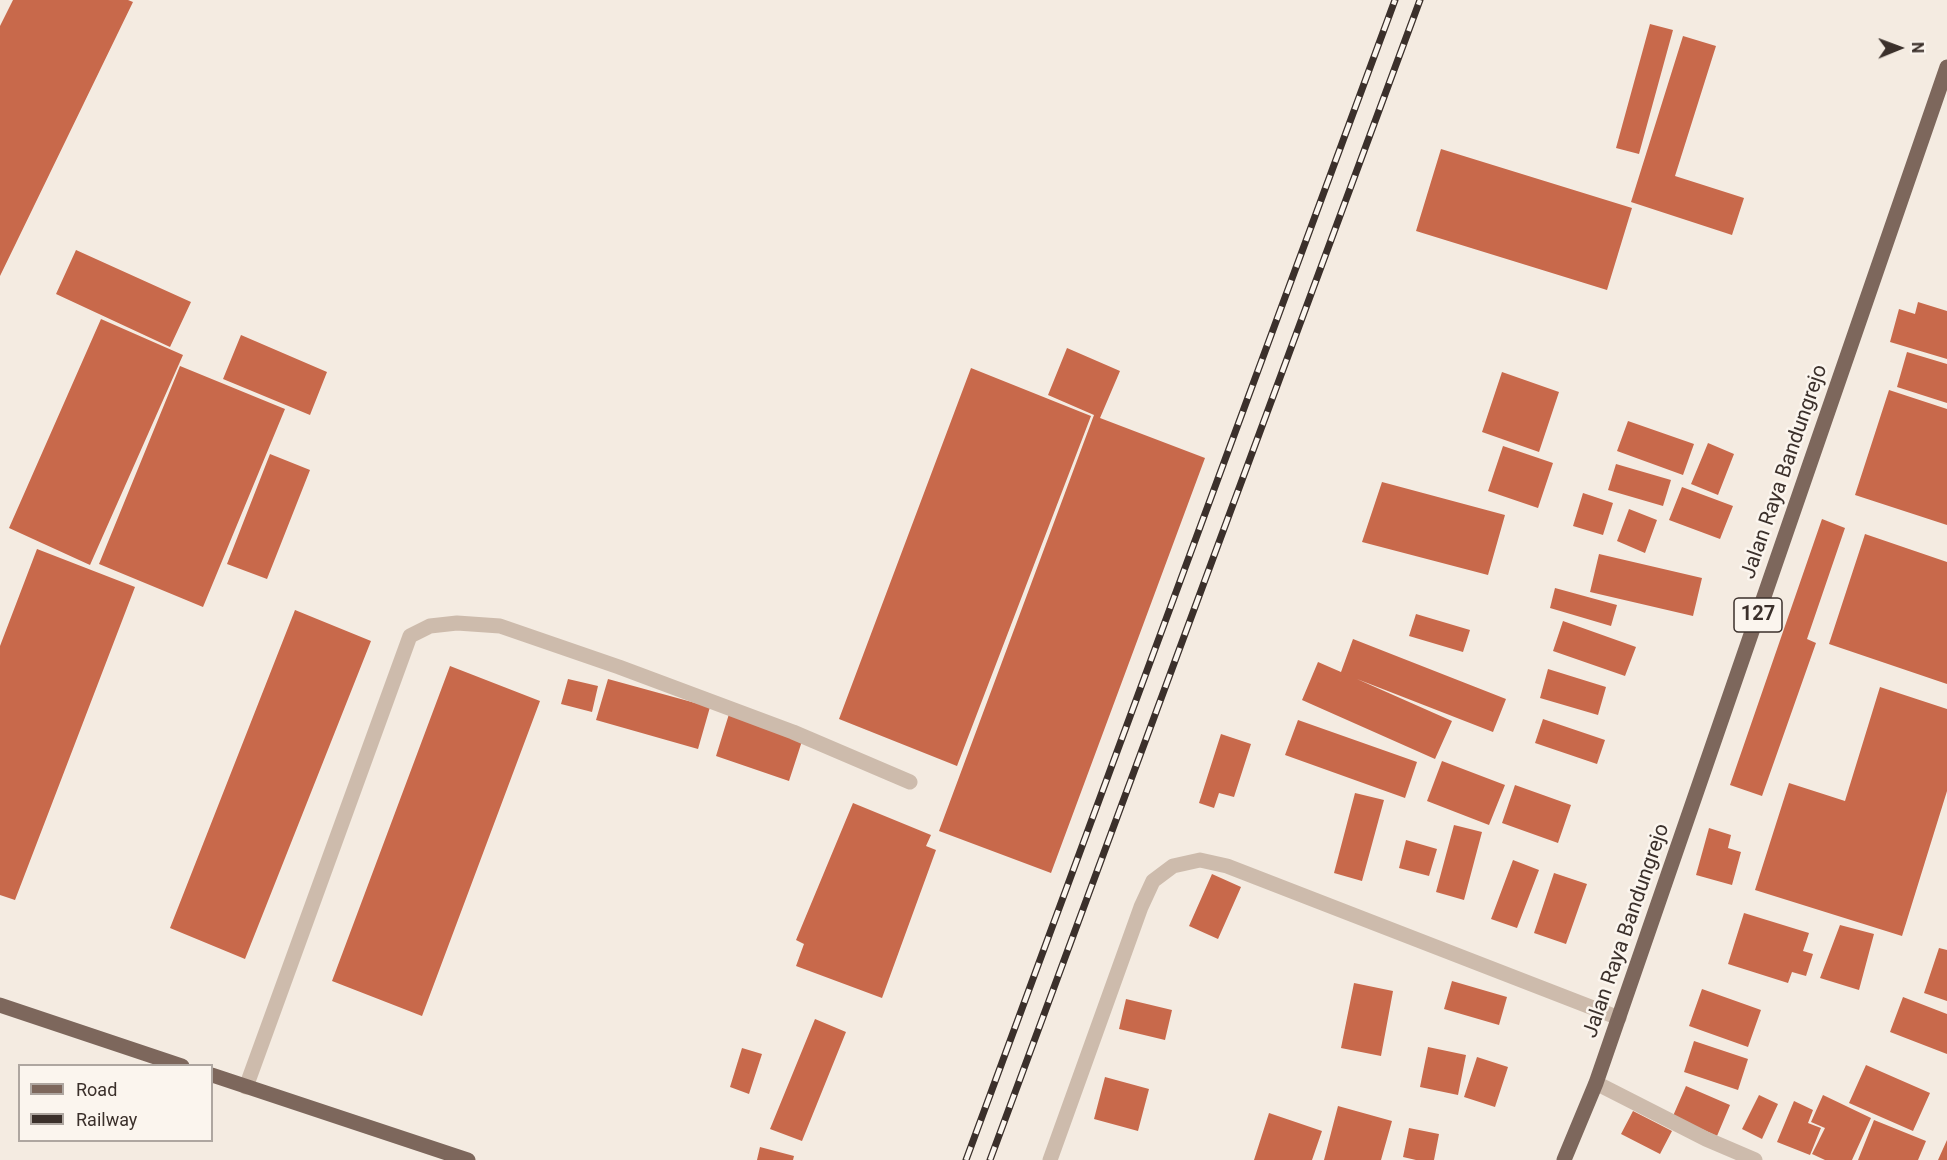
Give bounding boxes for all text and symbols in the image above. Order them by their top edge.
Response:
north arrow [1869,18,1929,78]
text: N [1908,42,1927,53]
street label: Jalan Raya Bandungrejo [1736,362,1834,582]
road number: 127 [1734,598,1782,632]
street label: Jalan Raya Bandungrejo [1578,821,1676,1041]
legend [18,1064,213,1142]
text: Road [76,1079,117,1100]
text: Railway [76,1109,137,1130]

